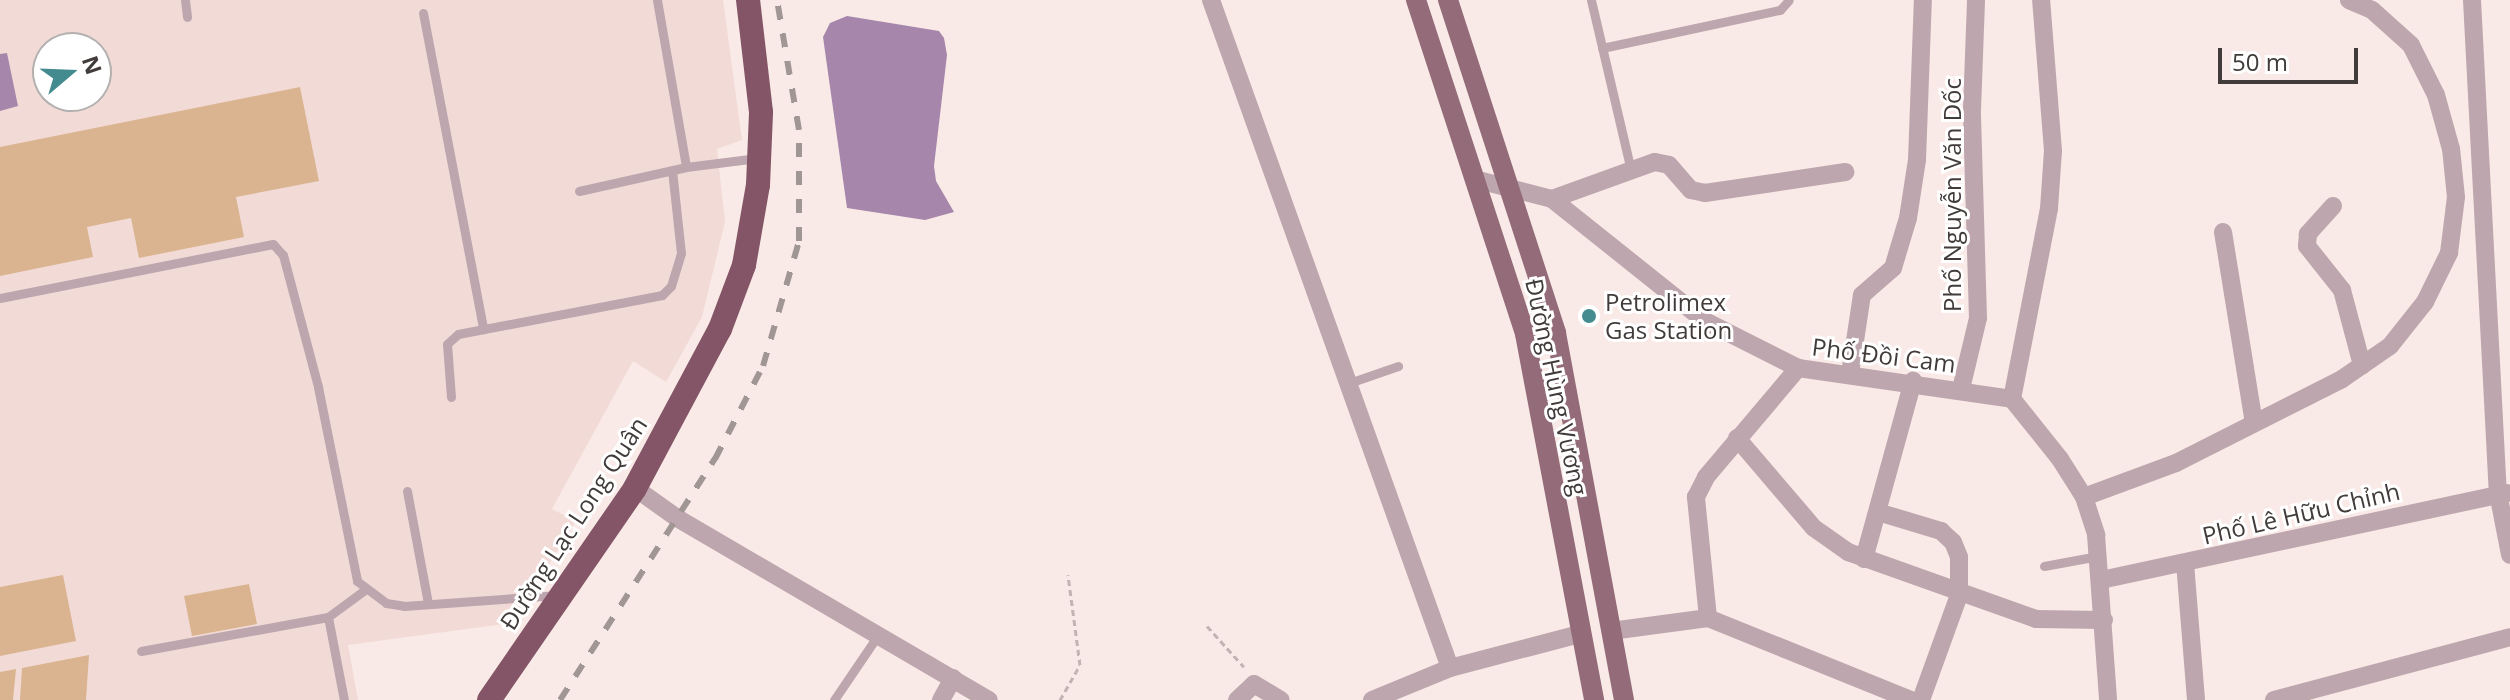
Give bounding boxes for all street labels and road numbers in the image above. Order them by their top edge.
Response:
street label: Phố Nguyễn Văn Dốc [1938,78,1966,312]
street label: Đường Hùng Vương [1520,276,1594,498]
street label: Phố Đồi Cam [1810,332,1958,378]
street label: Đường Lạc Long Quân [493,411,653,635]
street label: Phố Lê Hữu Chỉnh [2199,476,2403,550]

